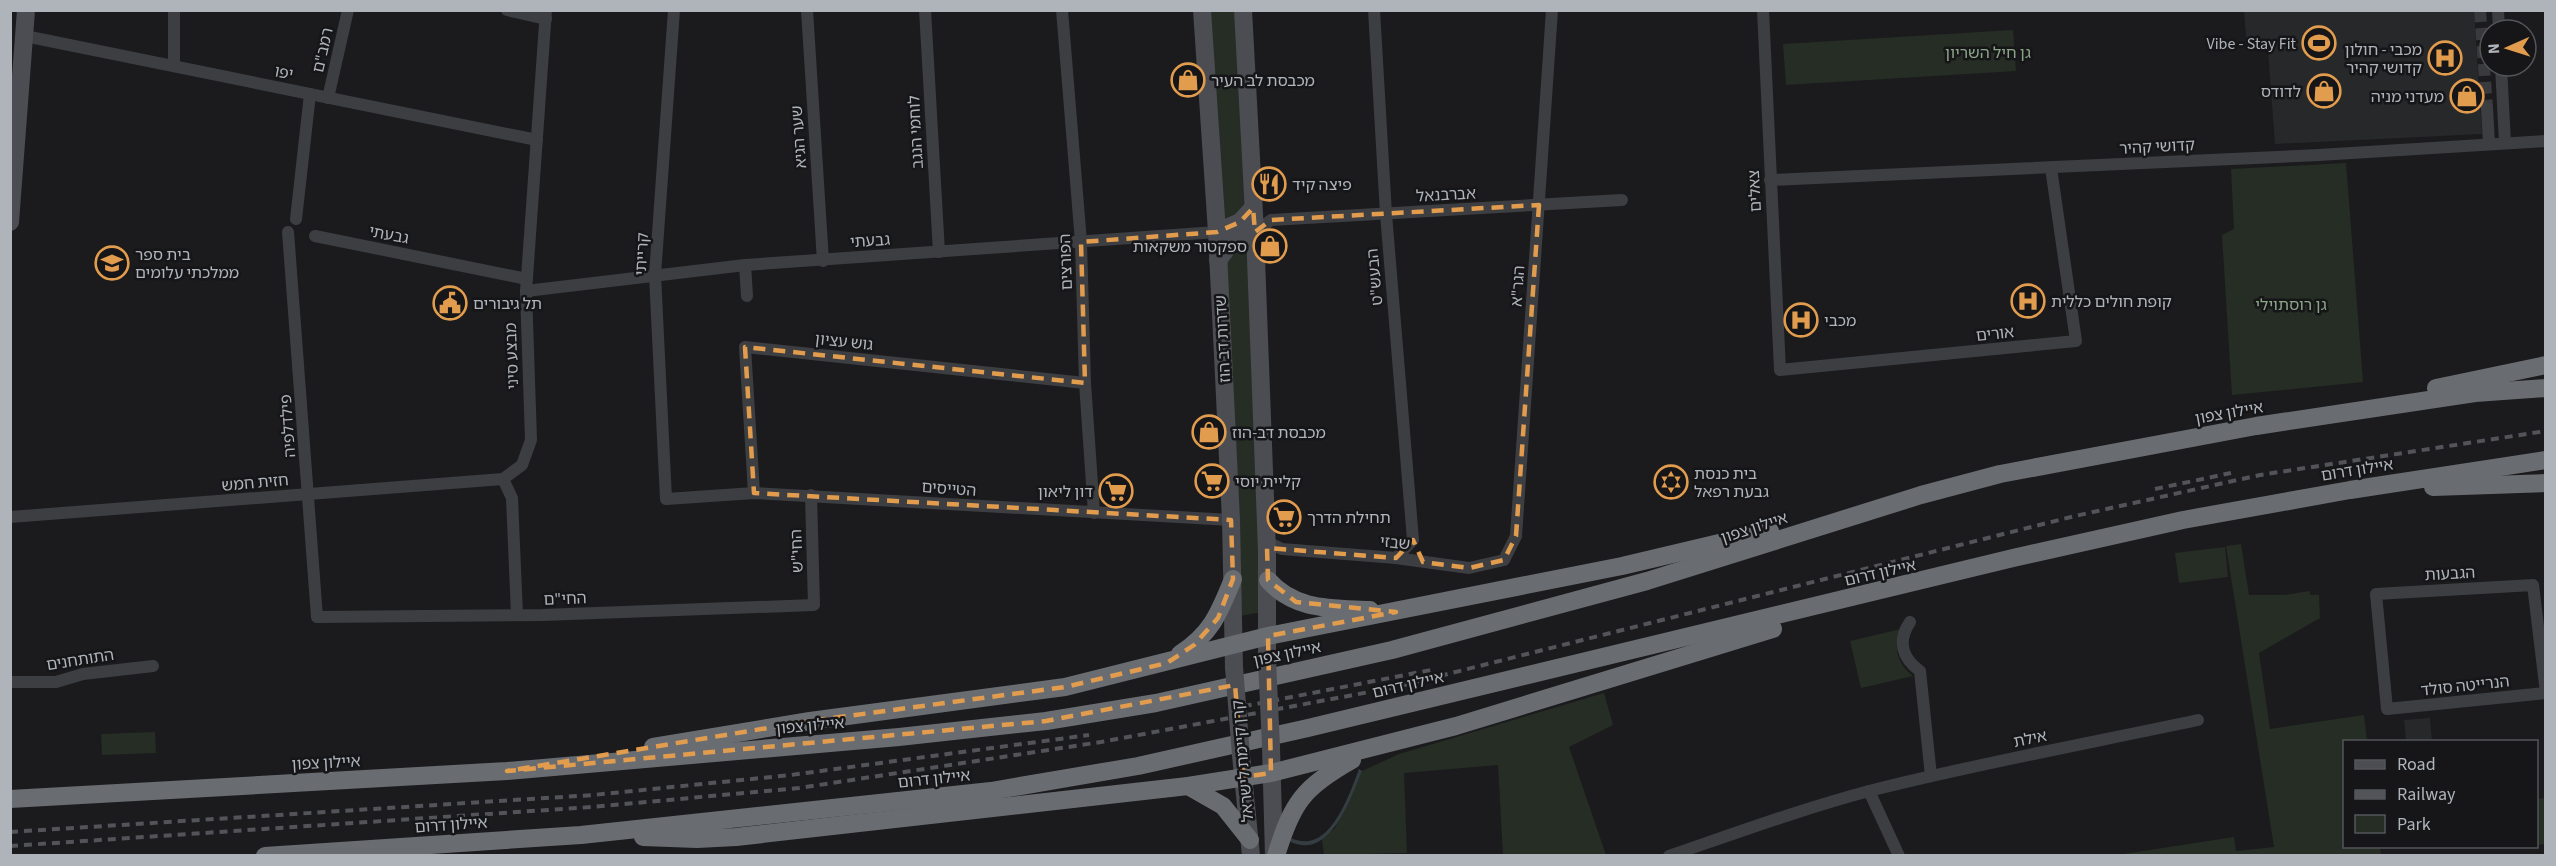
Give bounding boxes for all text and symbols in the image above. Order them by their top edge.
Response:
north arrow [2478,18,2538,78]
street label: רמב"ם [307,25,339,75]
sports icon: Vibe - Stay Fit [2301,25,2337,61]
place label: Vibe - Stay Fit [2206,33,2297,55]
place label: מכבי - חולון קדושי קהיר [2344,39,2422,79]
hospital icon: מכבי - חולון קדושי קהיר [2427,40,2463,76]
park label: גן חיל השריון [1945,42,2031,64]
text: N [2483,43,2505,55]
street label: יפו [272,60,295,86]
shop icon: מכבסת לב העיר [1170,62,1206,98]
place label: מכבסת לב העיר [1211,70,1315,92]
shop icon: לדודס [2306,73,2342,109]
shop icon: מעדני מניה [2449,78,2485,114]
place label: לדודס [2261,81,2301,103]
place label: מעדני מניה [2371,86,2444,108]
street label: לוחמי הנגב [903,95,929,169]
street label: שער הגיא [786,105,812,169]
street label: קדושי קהיר [2119,134,2196,160]
restaurant icon: פיצה קיד [1251,166,1287,202]
street label: צאלים [1743,169,1767,213]
place label: פיצה קיד [1292,174,1352,196]
street label: אברבנאל [1415,182,1477,208]
street label: גבעתי [367,220,411,250]
shop icon: ספקטור משקאות [1252,228,1288,264]
street label: גבעתי [849,229,891,253]
street label: קרייתי [630,232,654,276]
street label: הפורצים [1054,233,1078,291]
place label: ספקטור משקאות [1133,236,1247,258]
place label: בית ספר ממלכתי עלומים [135,244,239,284]
school or university icon: בית ספר ממלכתי עלומים [94,245,130,281]
street label: הבעש"ט [1362,247,1388,306]
street label: הגר"א [1506,265,1530,307]
hospital icon: קופת חולים כללית [2010,283,2046,319]
public building icon: תל גיבורים [432,285,468,321]
place label: קופת חולים כללית [2051,291,2172,313]
place label: תל גיבורים [473,293,542,315]
park label: גן רוסתוילי [2255,294,2327,316]
street label: שדרות דב הוז [1210,295,1236,383]
hospital icon: מכבי [1783,302,1819,338]
place label: מכבי [1824,310,1856,332]
street label: אורים [1975,321,2015,347]
street label: מבצע סיני [500,322,524,390]
street label: גוש עציון [814,328,874,356]
street label: פילדלפיה [275,393,301,458]
street label: איילון צפון [2193,396,2265,430]
shop icon: מכבסת דב-הוז [1191,414,1227,450]
place label: מכבסת דב-הוז [1232,422,1326,444]
street label: איילון דרום [2319,453,2395,487]
supermarket icon: קליית יוסי [1194,463,1230,499]
place label: בית כנסת גבעת רפאל [1694,463,1769,503]
synagogue icon: בית כנסת גבעת רפאל [1653,464,1689,500]
street label: חזית חמש [221,469,290,497]
place label: קליית יוסי [1235,471,1301,493]
supermarket icon: דון ליאון [1098,473,1134,509]
street label: הטייסים [921,476,977,502]
place label: דון ליאון [1038,481,1093,503]
supermarket icon: תחילת הדרך [1266,499,1302,535]
place label: תחילת הדרך [1307,507,1391,529]
street label: איילון צפון [1718,507,1791,549]
street label: החי"ש [785,529,809,573]
street label: שבזי [1379,530,1411,556]
street label: איילון דרום [1842,554,1918,592]
street label: הגבעות [2424,562,2476,586]
street label: החי"ם [543,587,587,611]
street label: איילון צפון [1251,636,1323,672]
street label: התותחנים [45,644,116,676]
street label: איילון דרום [1370,666,1446,704]
street label: הנרייטה סולד [2420,670,2511,702]
street label: קרן קיימת לישראל [1227,699,1259,823]
street label: איילון צפון [775,712,845,740]
street label: אילת [2011,725,2049,753]
legend [2343,740,2538,848]
street label: איילון צפון [291,750,361,776]
text: Road [2397,752,2436,777]
street label: איילון דרום [897,764,972,794]
text: Railway [2397,782,2456,807]
street label: איילון דרום [414,811,488,839]
text: Park [2397,812,2431,837]

